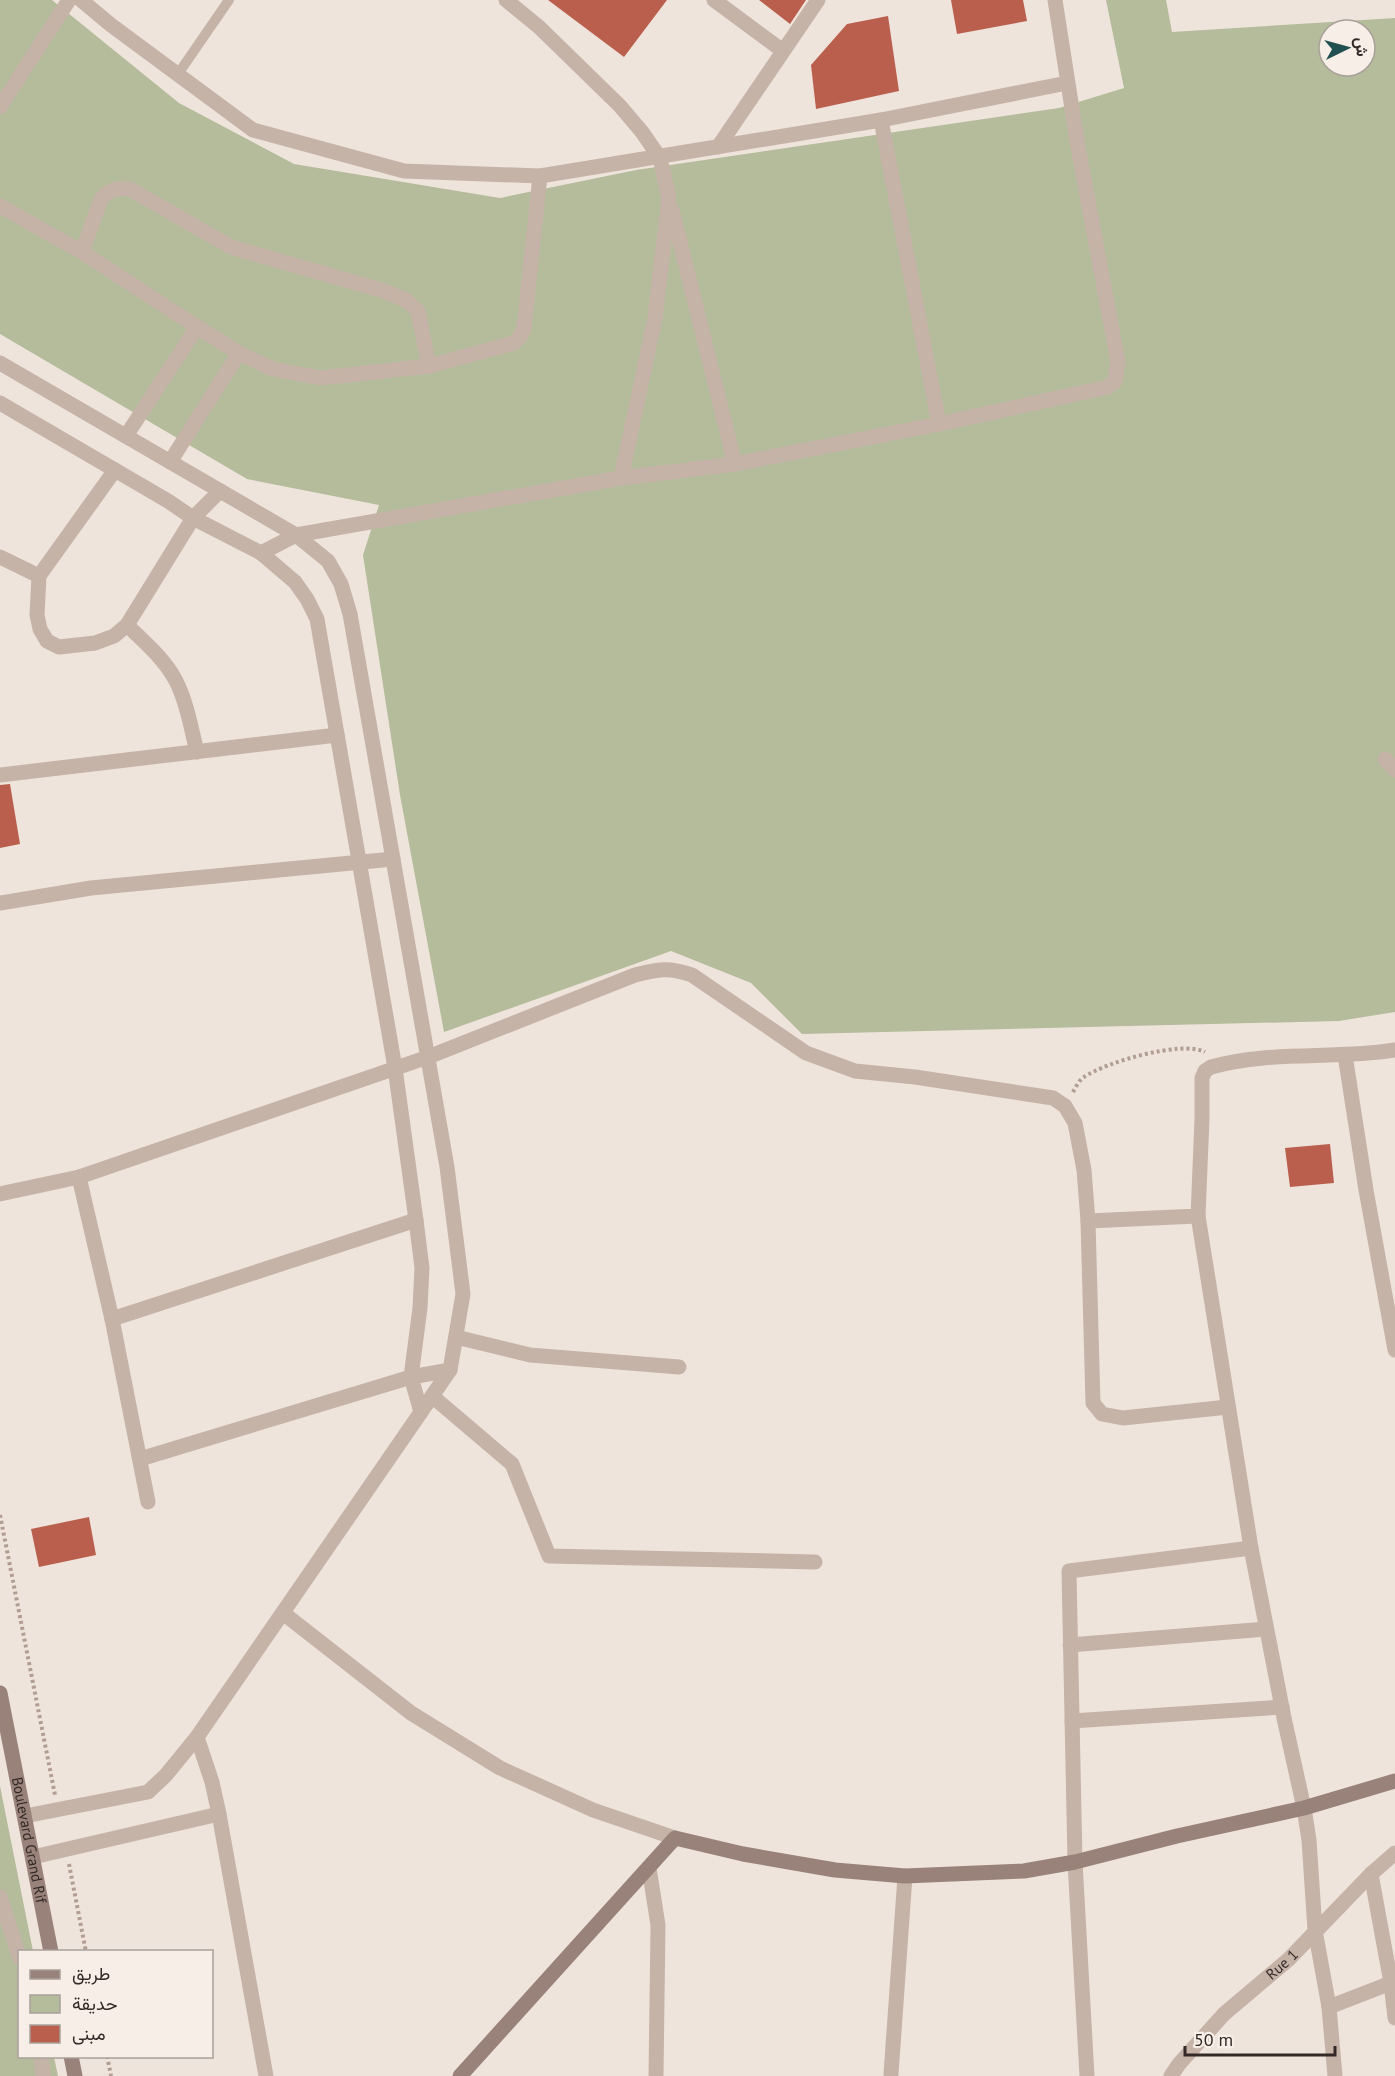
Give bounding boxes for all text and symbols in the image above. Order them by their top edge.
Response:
north arrow [1317,18,1377,78]
text: ش [1351,36,1373,57]
street label: Boulevard Grand Rif [8,1775,51,1906]
street label: Rue 1 [1262,1945,1302,1983]
legend [18,1950,213,2058]
text: طريق [72,1962,110,1985]
text: حديقة [72,1992,118,2015]
scale bar [1185,2019,1335,2057]
text: مبنى [72,2022,106,2045]
text: 50 m [1194,2028,1233,2051]

